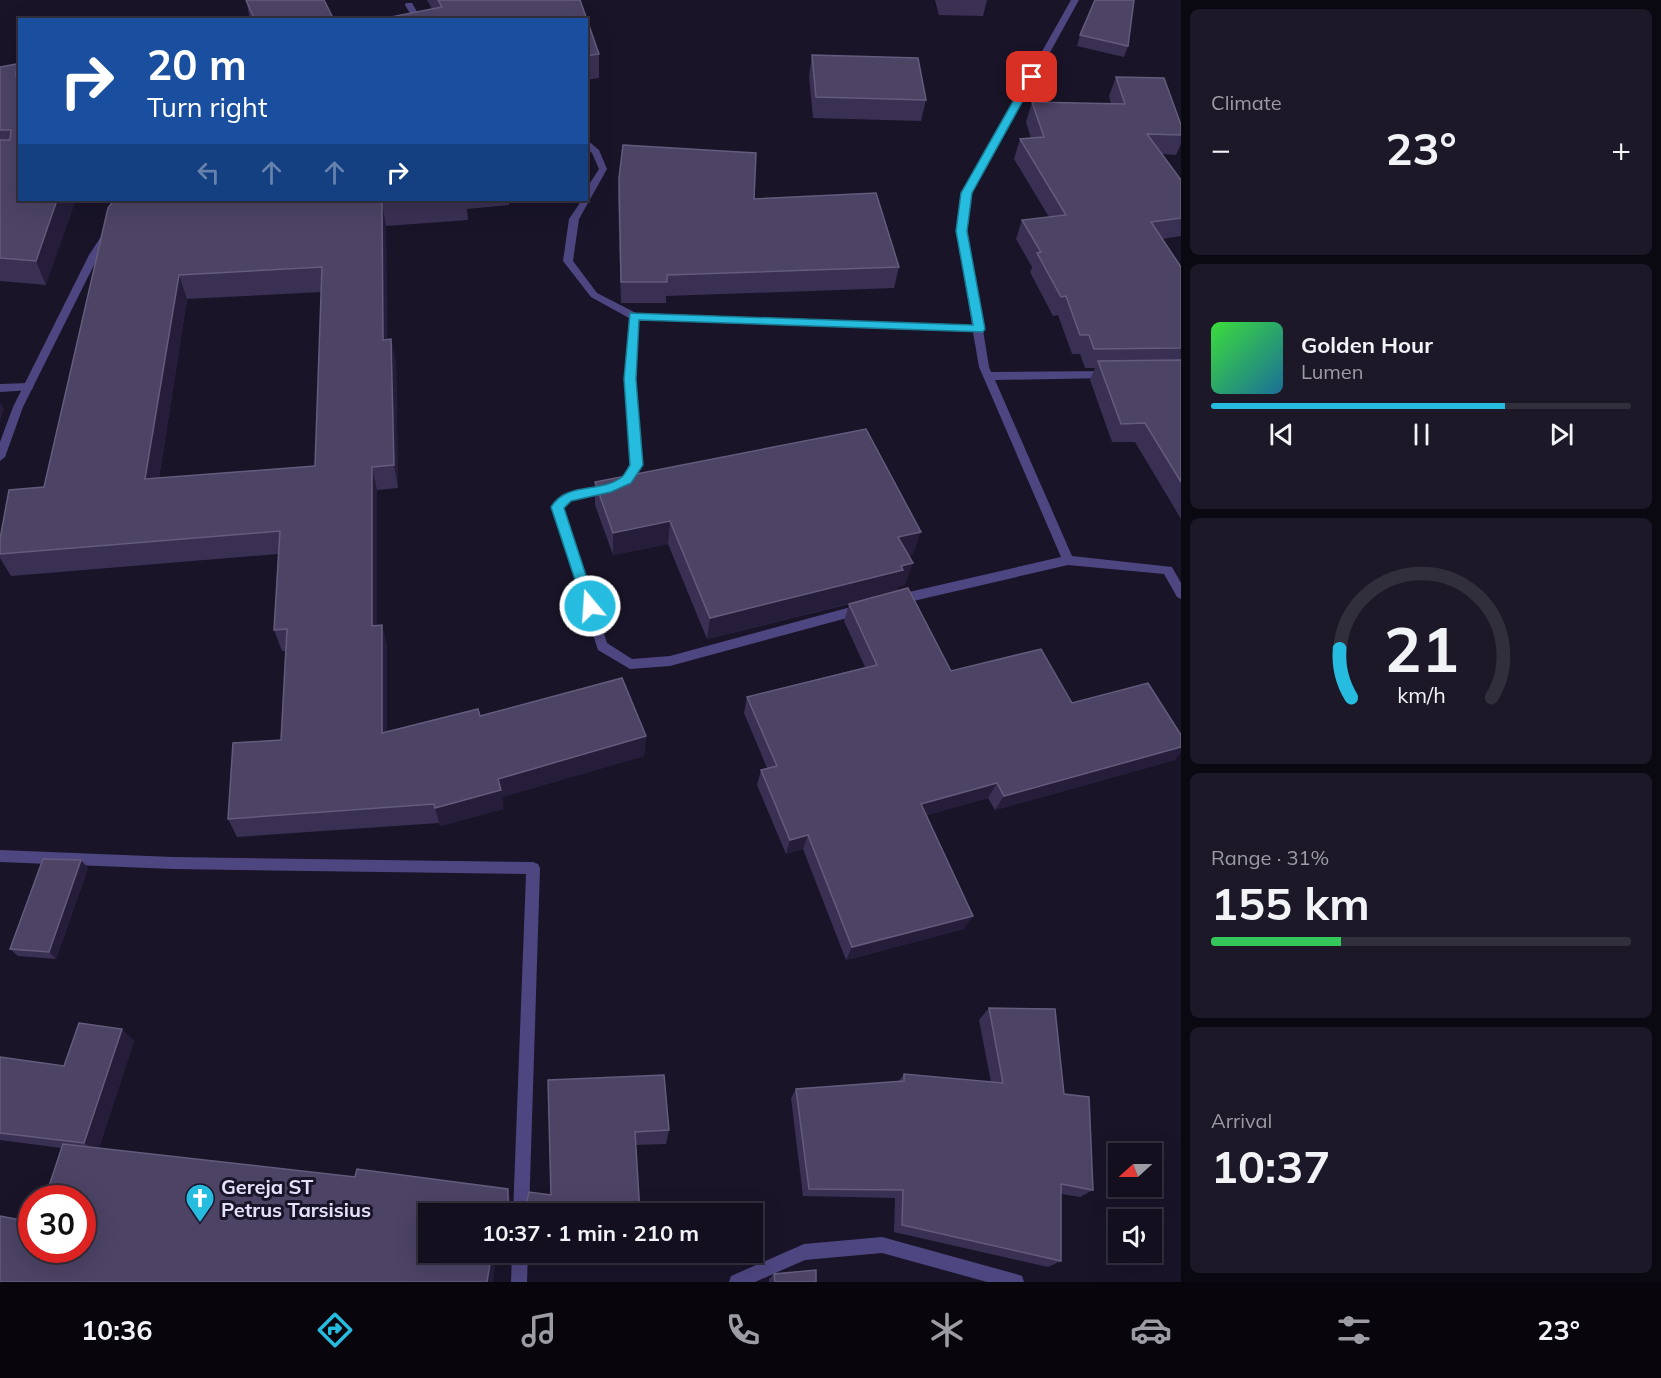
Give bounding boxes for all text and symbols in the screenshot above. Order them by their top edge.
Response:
text: 20 m [147,38,247,91]
icon: right [48,42,126,120]
pin [1006,51,1057,102]
icon: arrive [1015,60,1048,93]
text: Turn right [147,90,267,124]
text: Climate [1211,90,1282,115]
text: 23° [1385,120,1457,176]
text: − [1211,128,1231,169]
text: + [1611,128,1631,169]
icon: left [192,156,225,189]
icon: ahead [255,156,288,189]
icon: ahead [318,156,351,189]
icon: right [381,156,414,189]
text: Golden Hour [1301,331,1433,359]
text: Lumen [1301,359,1363,384]
icon: previous [1265,418,1298,451]
icon: pause [1405,418,1438,451]
icon: next [1545,418,1578,451]
position arrow [558,574,622,638]
text: 21 [1384,609,1458,688]
text: km/h [1397,681,1445,708]
text: Range · 31% [1211,845,1329,870]
text: 155 km [1211,875,1370,931]
text: Arrival [1211,1108,1272,1133]
text: 10:37 [1211,1138,1330,1194]
north arrow [1108,1143,1162,1197]
map controls [1108,1143,1162,1263]
place label: Gereja ST Petrus Tarsisius [221,1174,371,1222]
church icon: Gereja ST Petrus Tarsisius [184,1182,216,1224]
speed limit sign: 30 [18,1185,96,1263]
button: sound [1108,1209,1162,1263]
text: 10:37 · 1 min · 210 m [482,1219,699,1247]
icon: directions [314,1309,356,1351]
icon: music [518,1309,560,1351]
icon: phone [722,1309,764,1351]
icon: climate [926,1309,968,1351]
icon: car [1130,1309,1172,1351]
icon: filters [1333,1309,1375,1351]
text: 10:36 [81,1313,152,1347]
text: 23° [1537,1313,1580,1347]

